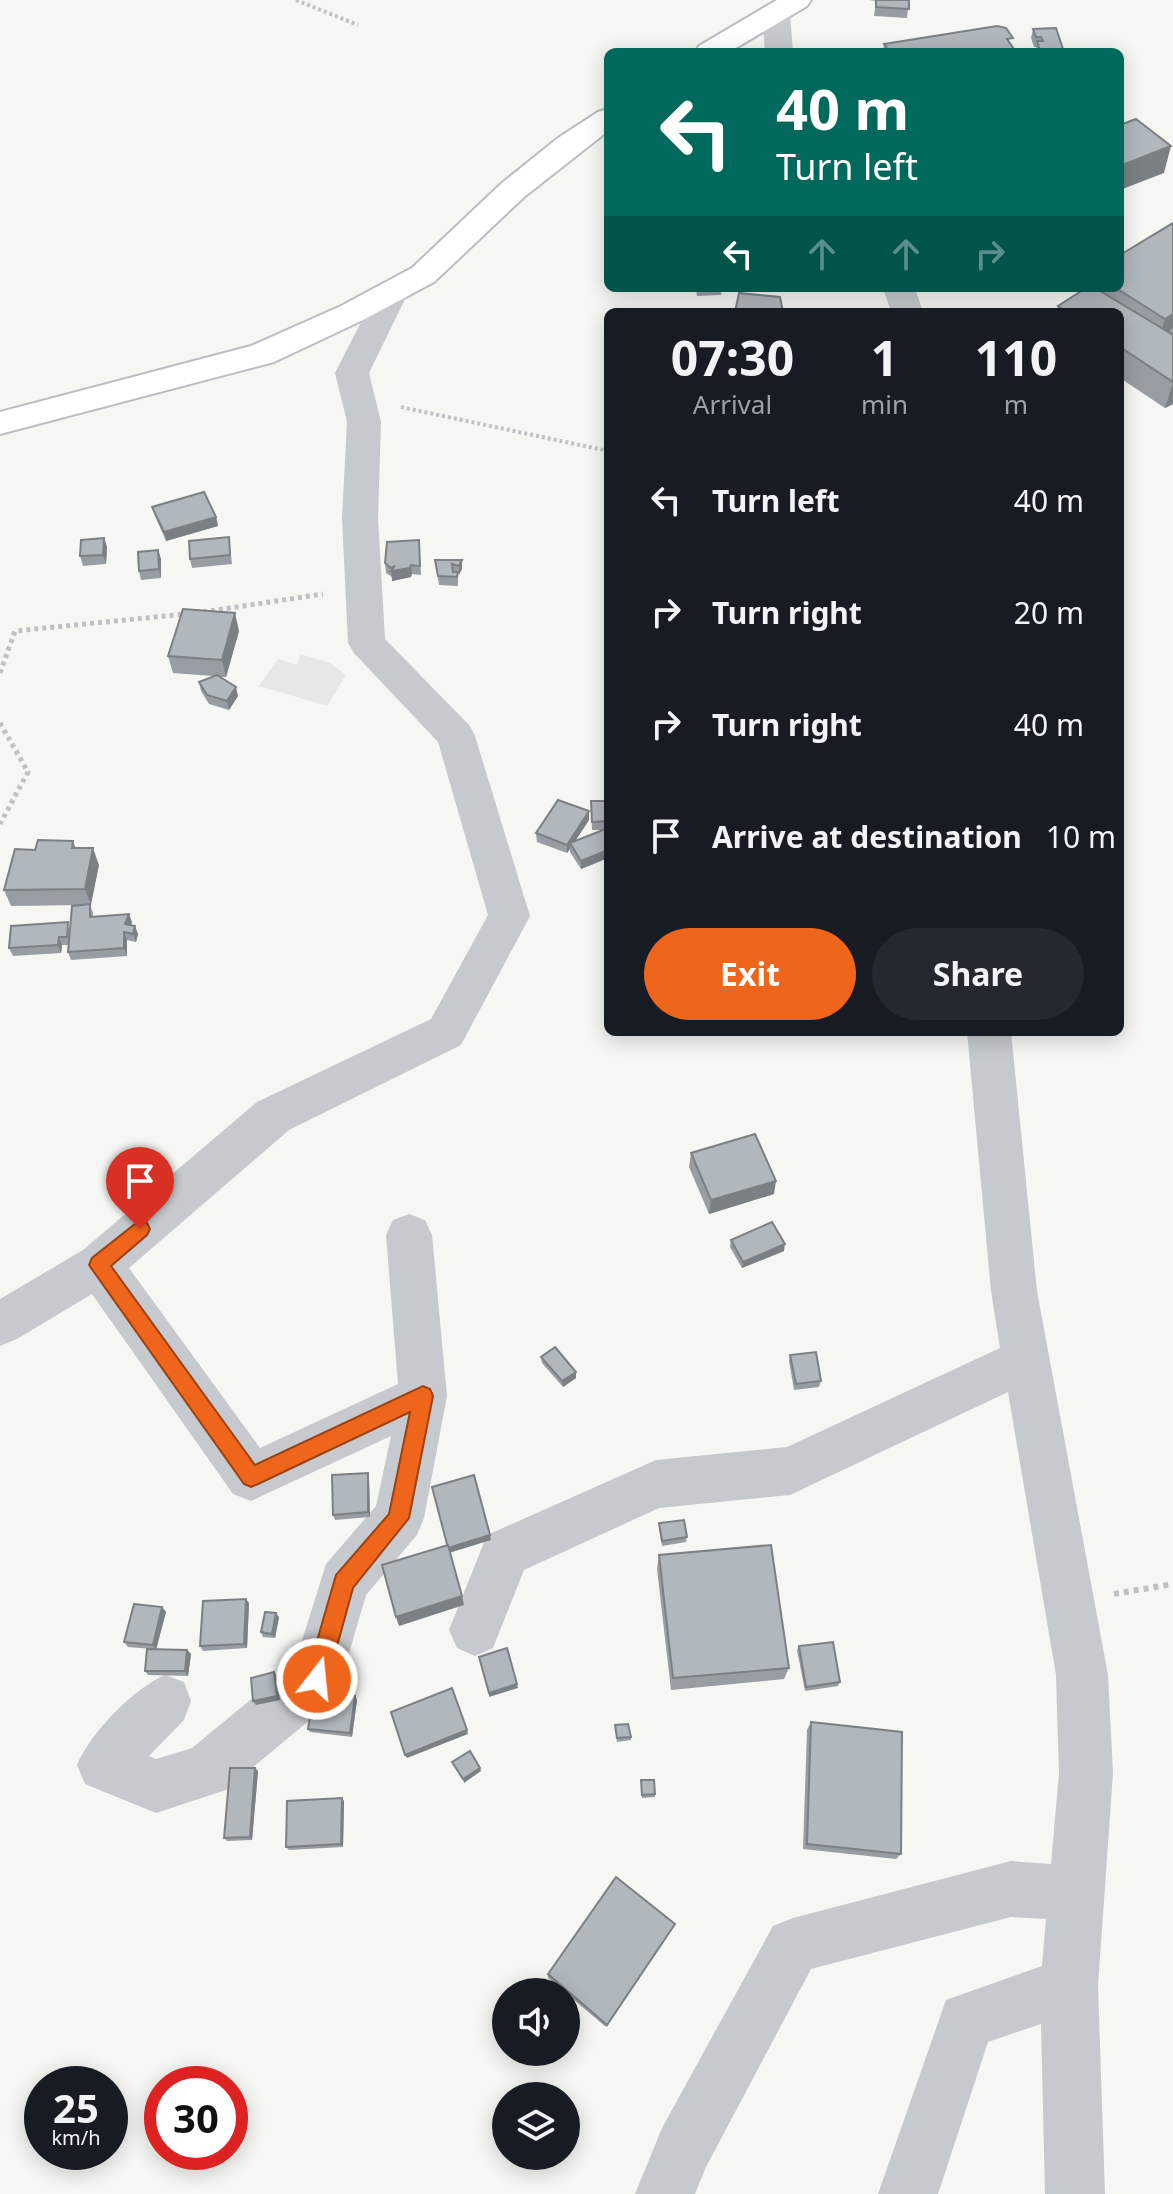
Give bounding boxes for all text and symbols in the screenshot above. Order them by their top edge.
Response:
text: 40 m [776,70,909,146]
icon: left [644,80,748,184]
text: Turn left [776,142,918,191]
icon: left [716,232,760,276]
icon: ahead [800,232,844,276]
icon: ahead [884,232,928,276]
icon: right [968,232,1012,276]
text: 07:30 [671,325,794,390]
text: 1 [871,325,898,390]
text: 110 [975,325,1057,390]
text: Arrival [693,386,772,422]
text: min [861,386,908,422]
text: m [1004,386,1028,422]
icon: left [644,478,688,522]
text: Turn left [712,480,840,521]
text: 40 m [1014,480,1084,521]
icon: right [644,590,688,634]
text: Turn right [712,592,862,633]
text: 20 m [1014,592,1084,633]
icon: right [644,702,688,746]
text: Turn right [712,704,862,745]
text: 40 m [1014,704,1084,745]
icon: arrive [644,814,688,858]
text: Arrive at destination [712,816,1022,857]
text: 10 m [1046,816,1116,857]
button: Exit [644,928,856,1020]
button: Share [872,928,1084,1020]
pin [106,1147,174,1229]
icon: arrive [118,1159,162,1203]
position arrow [275,1637,359,1721]
map controls [492,1978,580,2170]
button: sound [492,1978,580,2066]
speed limit sign: 30 [144,2066,248,2170]
text: 25 [53,2080,99,2135]
button: layers [492,2082,580,2170]
text: km/h [51,2124,101,2151]

